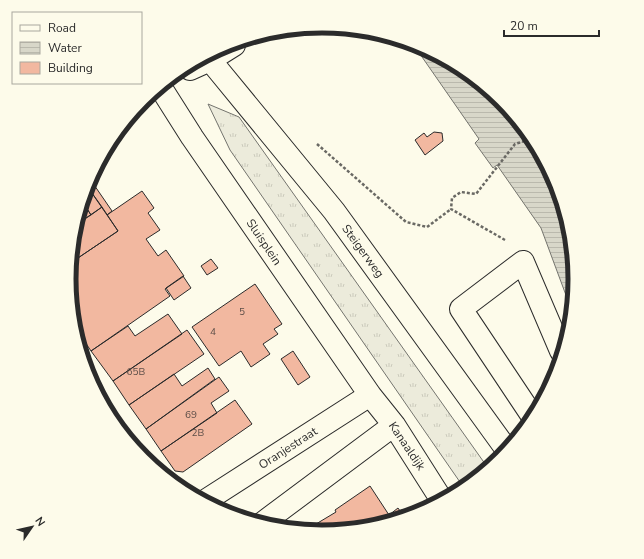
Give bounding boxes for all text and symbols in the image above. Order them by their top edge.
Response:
legend [12,12,142,84]
scale bar [504,12,599,38]
text: 20 m [510,18,538,34]
text: Road [48,20,76,36]
text: Water [48,40,82,56]
text: Building [48,60,93,76]
street label: Sluisplein [243,216,285,268]
street label: Steigerweg [338,221,388,281]
house number: 5 [239,305,245,319]
house number: 4 [210,325,216,339]
house number: 65B [127,365,146,379]
house number: 69 [185,408,197,422]
street label: Kanaaldijk [385,419,430,474]
street label: Oranjestraat [256,423,321,473]
house number: 2B [192,426,205,440]
north arrow [12,507,52,547]
text: N [31,514,48,529]

